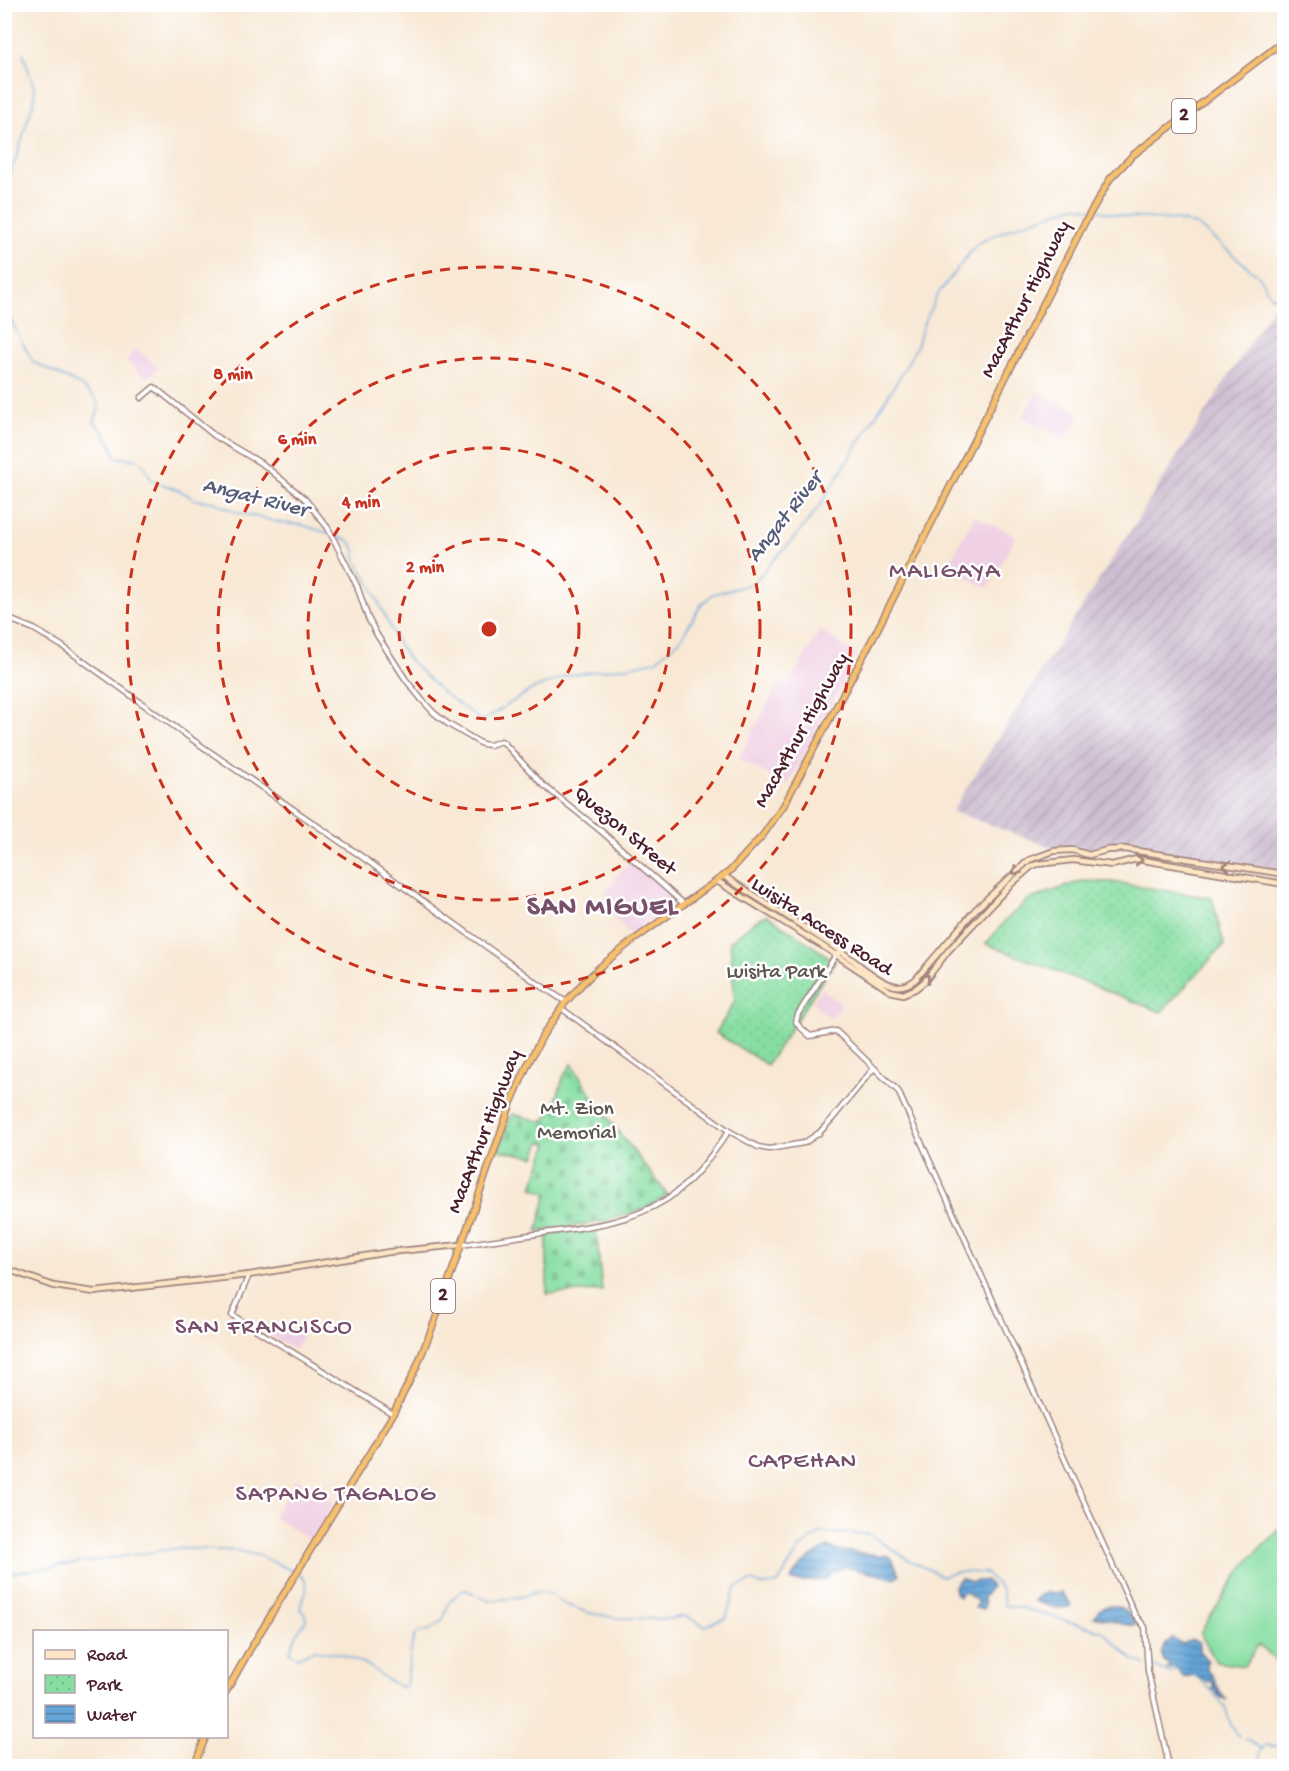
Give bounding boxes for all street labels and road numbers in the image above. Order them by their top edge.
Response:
road number: 2 [1172,99,1196,133]
street label: MacArthur Highway [977,217,1077,383]
street label: MacArthur Highway [750,649,856,813]
street label: Quezon Street [568,782,682,884]
street label: Luisita Access Road [746,873,898,984]
street label: MacArthur Highway [443,1047,529,1217]
road number: 2 [431,1279,455,1313]

